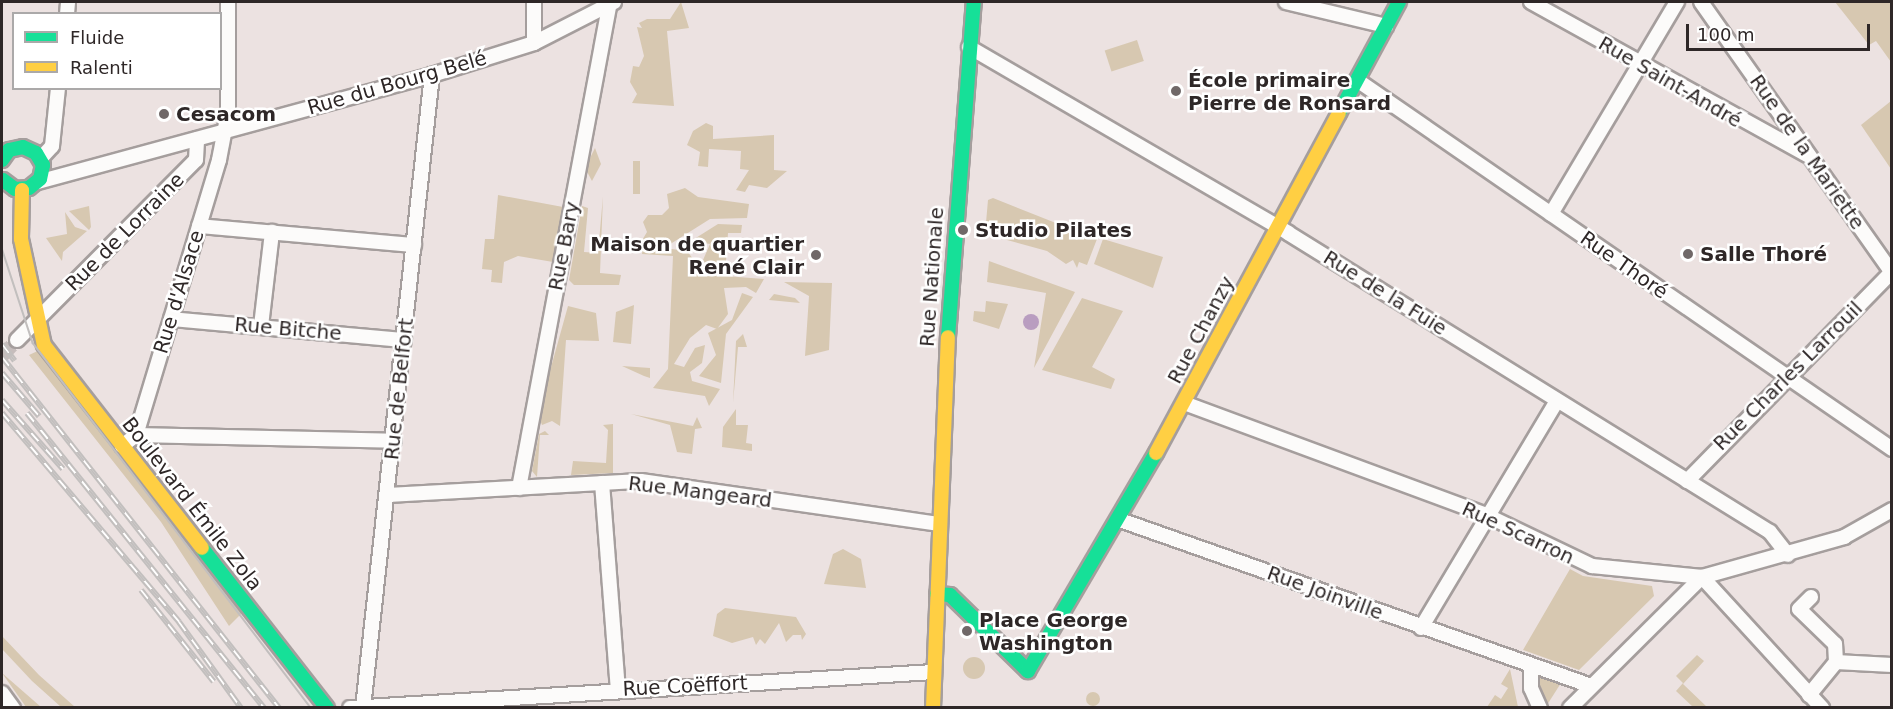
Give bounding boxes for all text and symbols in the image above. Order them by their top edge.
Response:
legend [12,12,222,90]
scale bar [1689,12,1874,50]
text: 100 m [1697,24,1755,45]
text: Fluide [70,27,124,48]
street label: Rue Saint-André [1594,31,1746,133]
street label: Rue du Bourg Belé [305,46,489,120]
text: Ralenti [70,57,133,78]
place label: École primaire Pierre de Ronsard [1188,68,1391,115]
street label: Rue de la Mariette [1745,70,1869,234]
marker: École primaire Pierre de Ronsard [1169,84,1183,98]
place label: Cesacom [176,102,276,126]
marker: Cesacom [157,107,171,121]
street label: Rue de Lorraine [61,168,189,296]
street label: Rue Bary [544,199,584,293]
street label: Rue Nationale [915,206,949,348]
place label: Studio Pilates [975,218,1132,242]
marker: Studio Pilates [956,223,970,237]
street label: Rue Thoré [1576,226,1672,304]
street label: Rue d'Alsace [149,227,209,357]
place label: Maison de quartier René Clair [590,232,804,279]
place label: Salle Thoré [1700,242,1827,266]
street label: Rue de la Fuie [1319,246,1451,340]
marker: Salle Thoré [1681,247,1695,261]
marker: Maison de quartier René Clair [809,248,823,262]
street label: Rue Chanzy [1163,272,1239,388]
street label: Rue Charles Larrouil [1708,296,1868,456]
street label: Rue Bitche [233,312,343,346]
street label: Rue de Belfort [380,317,418,461]
street label: Boulevard Émile Zola [117,413,267,595]
street label: Rue Mangeard [627,471,773,513]
street label: Rue Scarron [1458,497,1578,569]
street label: Rue Joinville [1264,561,1386,625]
place label: Place George Washington [979,608,1128,655]
marker: Place George Washington [960,624,974,638]
street label: Rue Coëffort [622,671,748,701]

